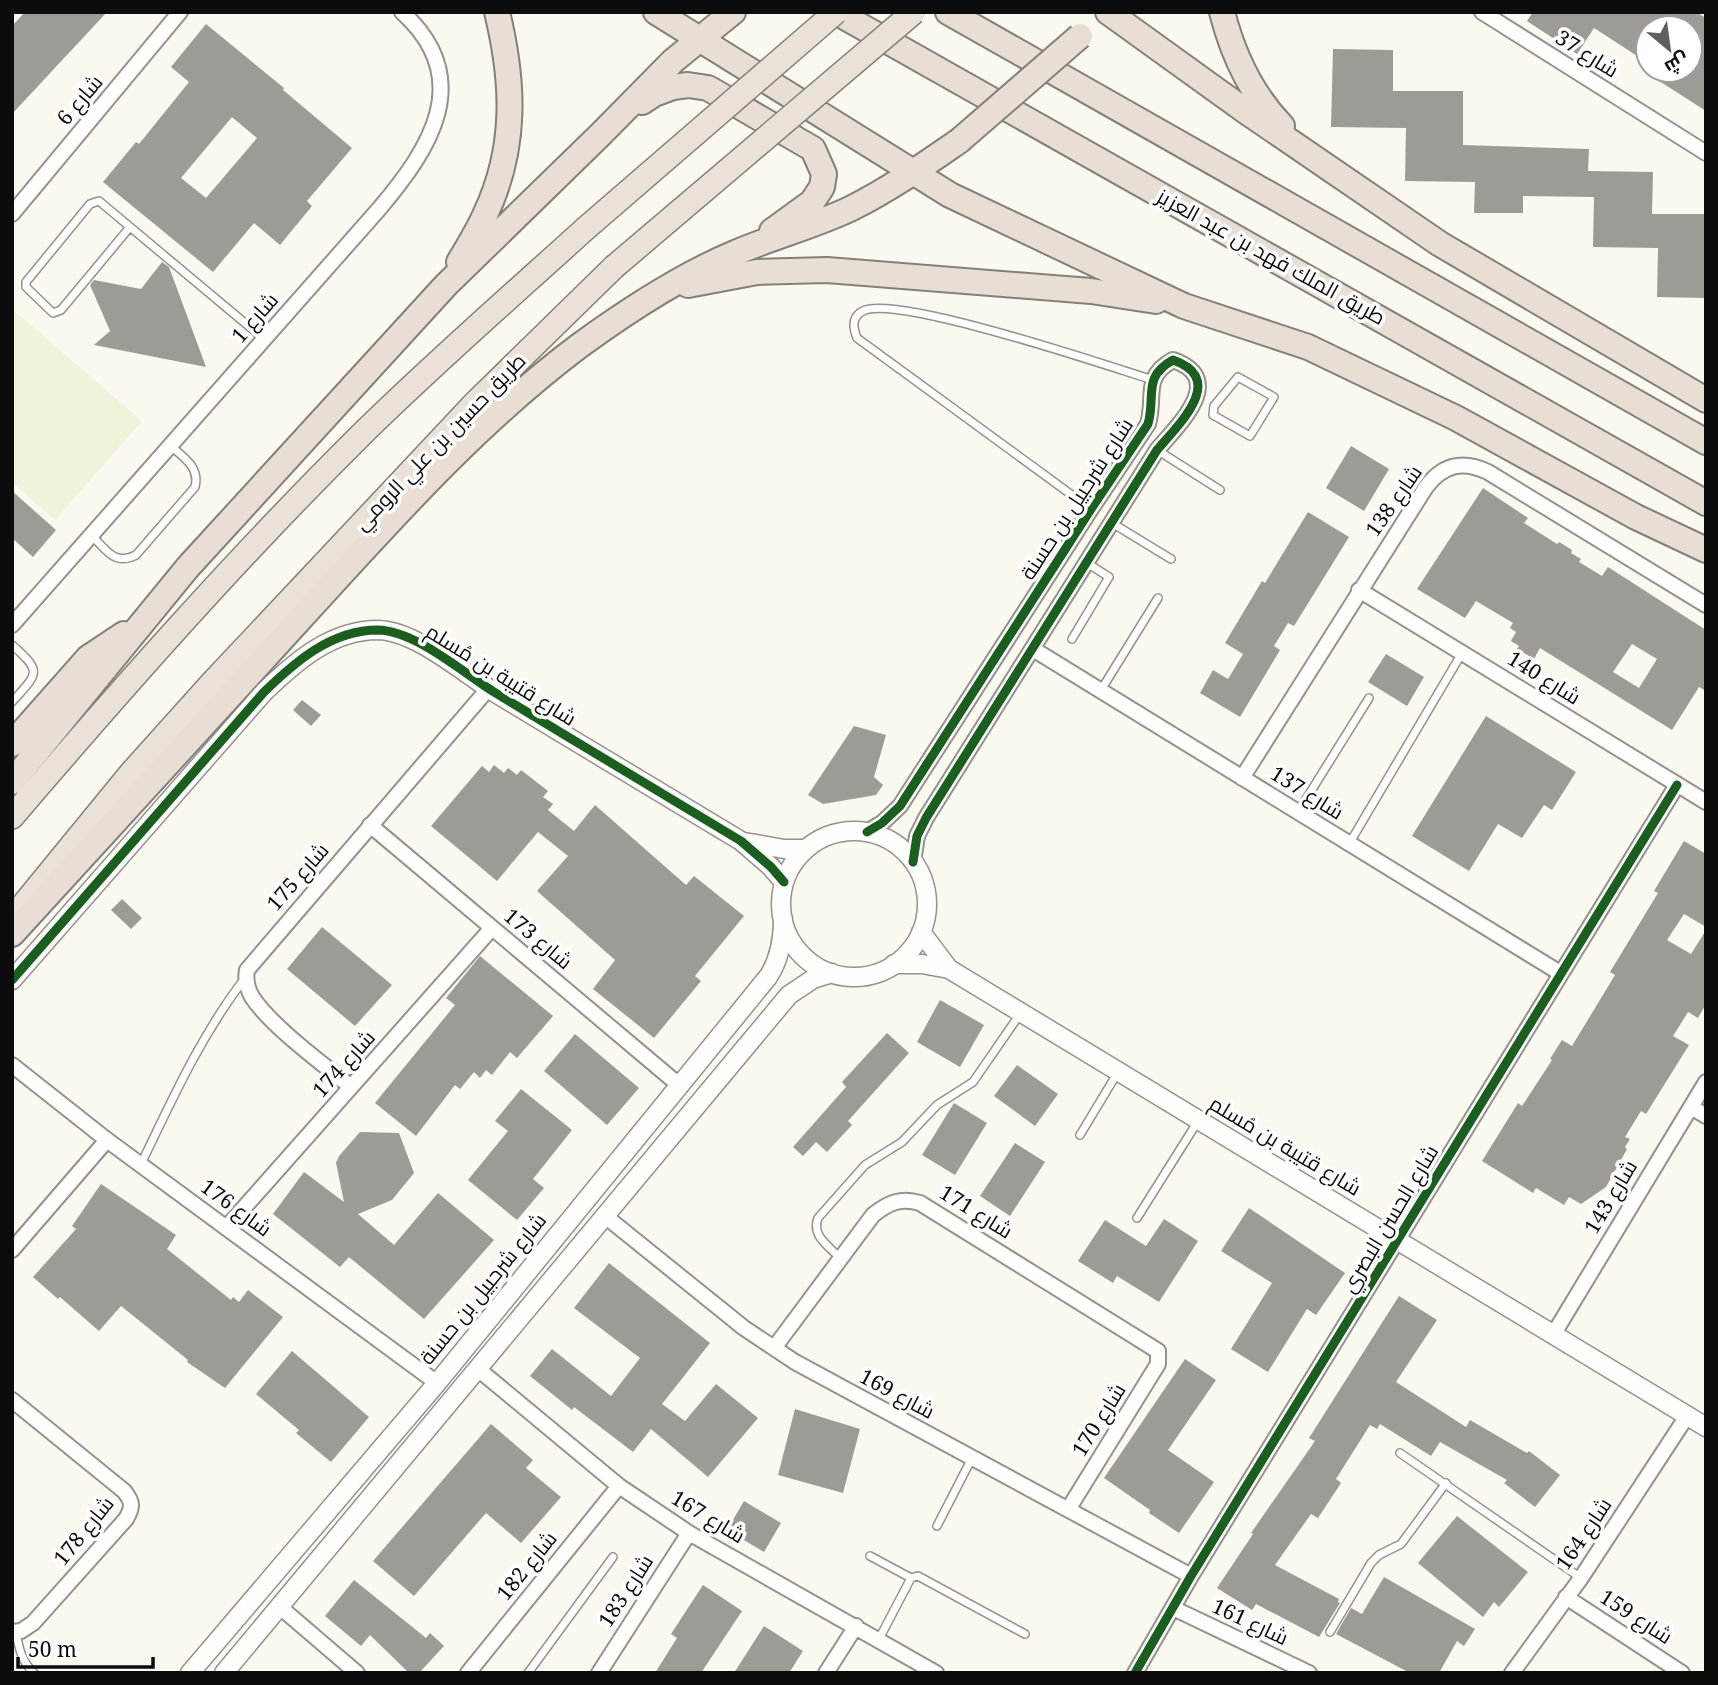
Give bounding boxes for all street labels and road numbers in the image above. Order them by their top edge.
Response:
street label: شارع 37 [1550,23,1624,84]
street label: شارع 6 [50,68,109,131]
street label: طريق الملك فهد بن عبد العزيز [1151,181,1391,331]
street label: شارع 1 [225,286,285,349]
street label: طريق حسين بن علي الرومي [347,347,534,538]
street label: شارع شرحبيل بن حسنة [1013,412,1140,585]
street label: شارع 138 [1358,459,1429,542]
street label: شارع قتيبة بن مُسلم [420,617,582,733]
street label: شارع 140 [1502,644,1586,711]
street label: شارع 137 [1265,759,1349,826]
street label: شارع 175 [260,836,335,917]
street label: شارع 173 [498,901,579,976]
street label: شارع 174 [306,1024,382,1104]
street label: شارع قتيبة بن مُسلم [1204,1089,1367,1202]
street label: شارع الحسن البصري [1334,1139,1447,1299]
street label: شارع 143 [1577,1154,1644,1239]
street label: شارع 176 [195,1172,278,1243]
street label: شارع 171 [934,1178,1018,1245]
street label: شارع شرحبيل بن حسنة [412,1207,553,1371]
street label: شارع 169 [855,1362,940,1425]
street label: شارع 170 [1065,1378,1132,1462]
street label: شارع 167 [666,1483,751,1550]
street label: شارع 178 [47,1490,120,1571]
street label: شارع 164 [1549,1492,1618,1576]
street label: شارع 182 [490,1525,563,1606]
street label: شارع 183 [591,1549,660,1633]
street label: شارع 159 [1594,1582,1678,1651]
street label: شارع 161 [1207,1591,1293,1652]

